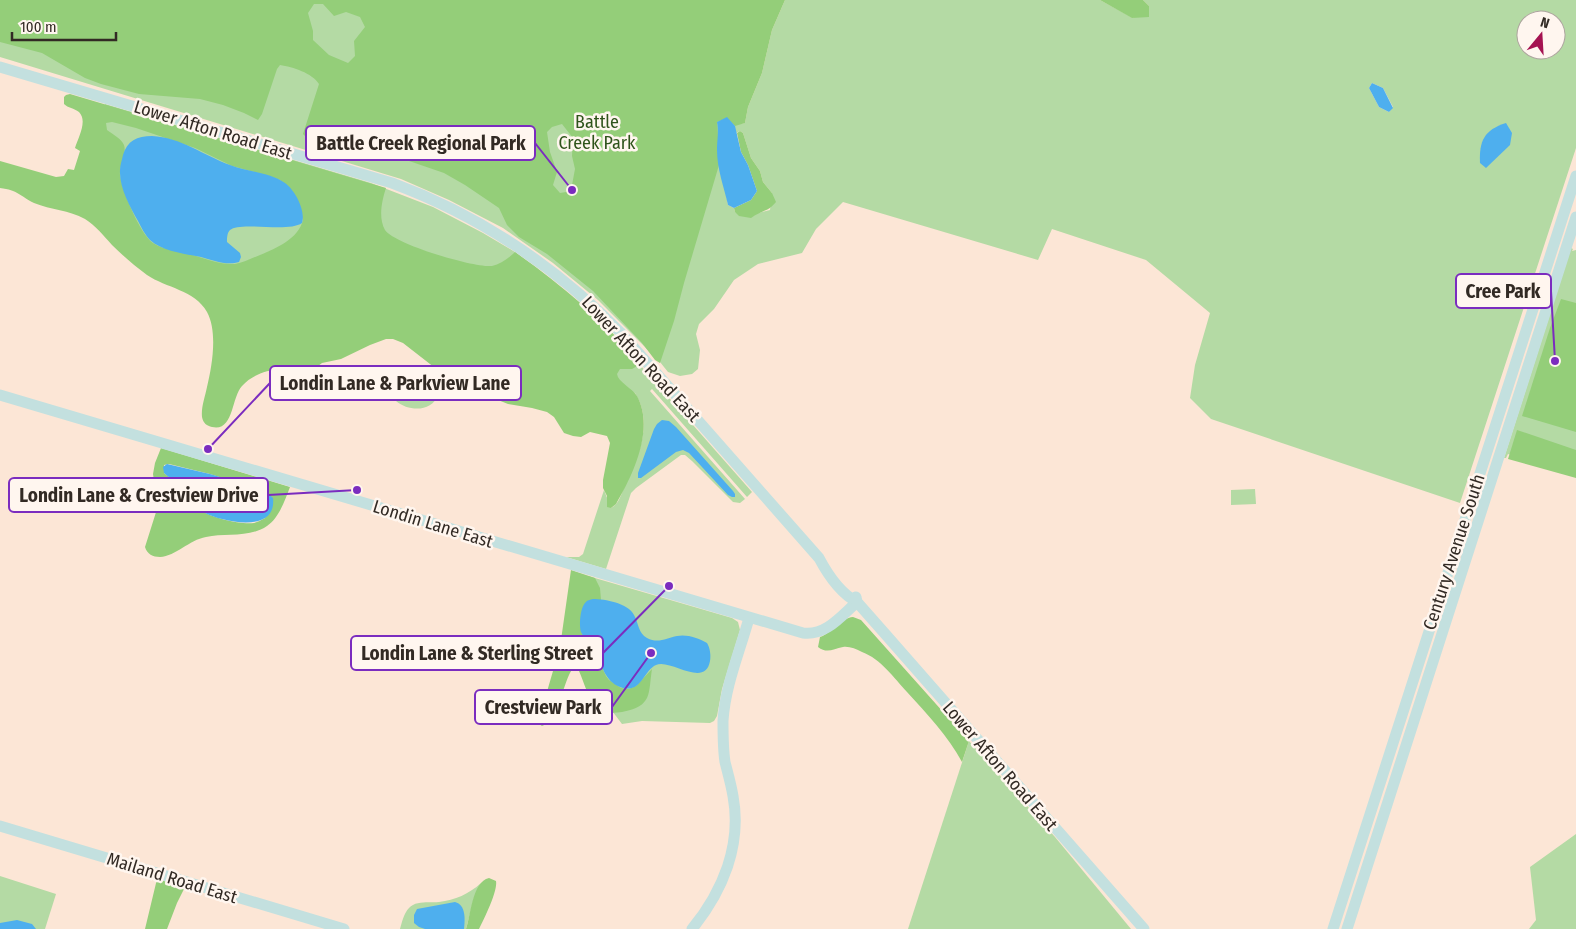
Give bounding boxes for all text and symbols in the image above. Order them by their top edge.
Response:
scale bar [12,10,116,42]
north arrow [1516,10,1566,60]
text: N [1538,14,1551,32]
text: 100 m [20,18,57,36]
street label: Lower Afton Road East [131,95,295,165]
park label: Battle Creek Park [558,111,636,154]
callout: Battle Creek Regional Park [306,126,535,160]
text: Battle Creek Regional Park [316,132,526,155]
callout: Cree Park [1456,274,1551,308]
text: Cree Park [1466,280,1541,303]
street label: Lower Afton Road East [577,292,705,427]
callout: Londin Lane & Parkview Lane [270,366,521,400]
text: Londin Lane & Parkview Lane [280,372,511,395]
street label: Century Avenue South [1418,471,1490,633]
callout: Londin Lane & Crestview Drive [9,478,268,512]
text: Londin Lane & Crestview Drive [19,484,259,507]
street label: Londin Lane East [370,495,496,553]
callout: Londin Lane & Sterling Street [351,636,603,670]
text: Londin Lane & Sterling Street [361,642,593,665]
callout: Crestview Park [475,690,612,724]
text: Crestview Park [485,696,602,719]
street label: Lower Afton Road East [938,697,1062,835]
street label: Mailand Road East [104,848,240,908]

